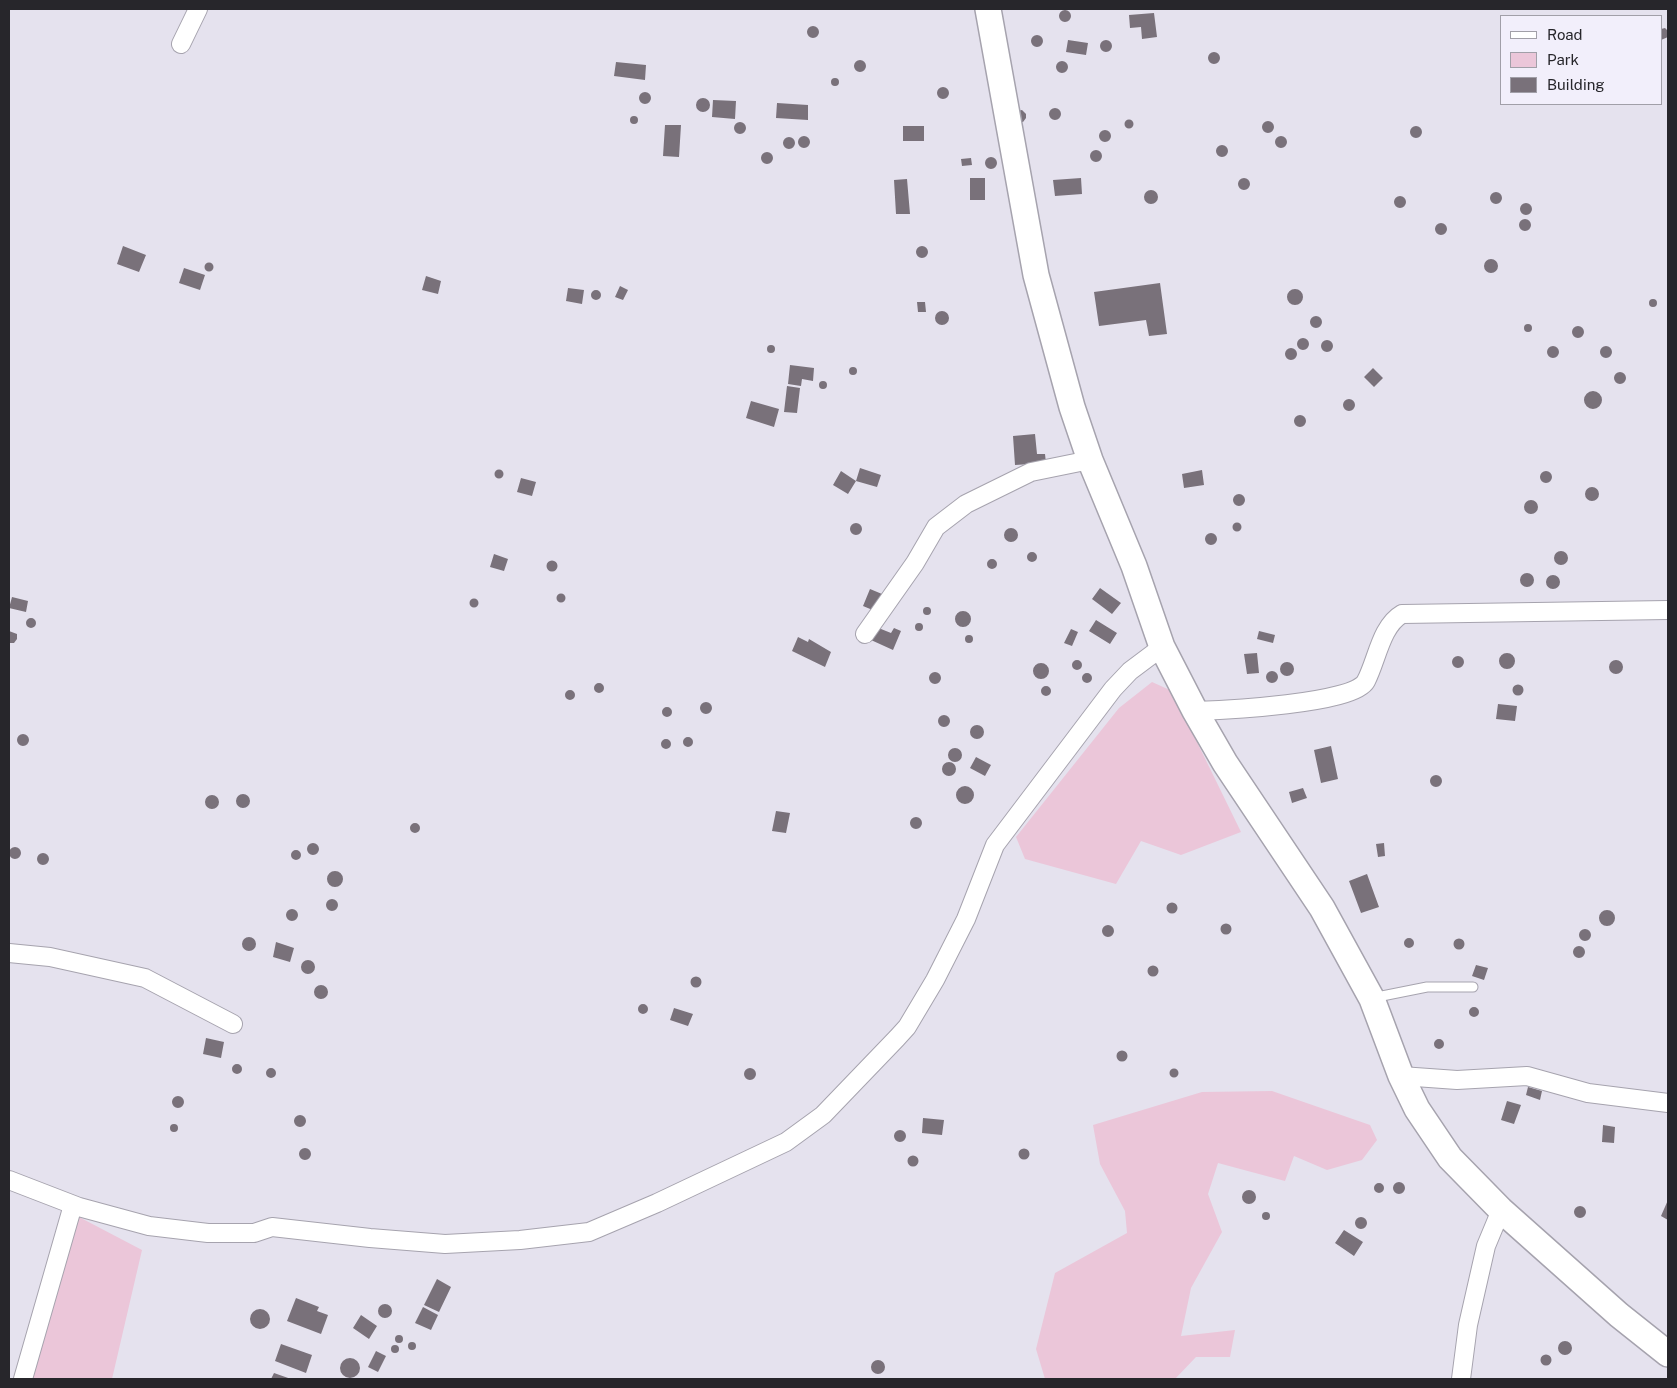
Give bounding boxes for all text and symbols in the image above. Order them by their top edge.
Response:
legend [1500,15,1662,105]
text: Road [1547,26,1583,43]
text: Park [1547,51,1579,68]
text: Building [1547,76,1605,93]

